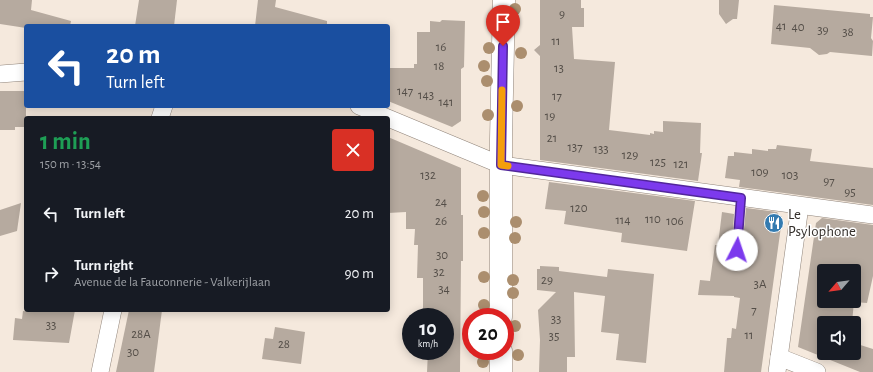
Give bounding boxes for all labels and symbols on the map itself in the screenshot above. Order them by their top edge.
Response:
pin [486,5,520,46]
house number: 9 [559,8,565,21]
house number: 41 [776,20,786,33]
house number: 40 [791,21,805,34]
house number: 39 [817,24,829,37]
house number: 38 [842,26,854,39]
house number: 11 [552,35,560,48]
house number: 16 [436,41,446,54]
house number: 18 [434,60,444,73]
house number: 13 [554,62,564,75]
house number: 147 [397,85,414,98]
house number: 143 [418,89,434,102]
house number: 17 [552,90,563,103]
house number: 141 [438,96,454,109]
house number: 19 [545,110,555,123]
house number: 21 [547,132,557,145]
house number: 137 [567,141,583,154]
house number: 133 [593,143,609,156]
house number: 129 [622,149,638,162]
house number: 125 [650,156,666,169]
house number: 121 [674,158,688,171]
house number: 109 [751,166,769,179]
house number: 132 [420,169,436,182]
house number: 103 [782,169,798,182]
house number: 97 [823,175,835,188]
house number: 95 [844,186,856,199]
house number: 24 [435,196,447,209]
house number: 120 [570,202,588,215]
place label: Le Psylophone [788,207,856,239]
restaurant icon: Le Psylophone [763,212,785,234]
house number: 110 [645,213,661,226]
house number: 114 [615,214,631,227]
house number: 26 [435,215,447,228]
house number: 106 [666,215,684,228]
position arrow [716,229,758,271]
house number: 30 [436,249,448,262]
north arrow [817,264,861,308]
house number: 32 [433,266,445,279]
house number: 29 [541,274,553,287]
house number: 3A [754,278,767,291]
house number: 34 [438,283,450,296]
house number: 7 [751,304,757,317]
speed limit sign: 20 [462,308,514,360]
house number: 33 [551,313,561,326]
house number: 33 [46,319,56,332]
house number: 28A [131,328,151,341]
house number: 11 [745,329,753,342]
house number: 35 [549,330,559,343]
house number: 28 [278,338,290,351]
house number: 30 [127,346,139,359]

